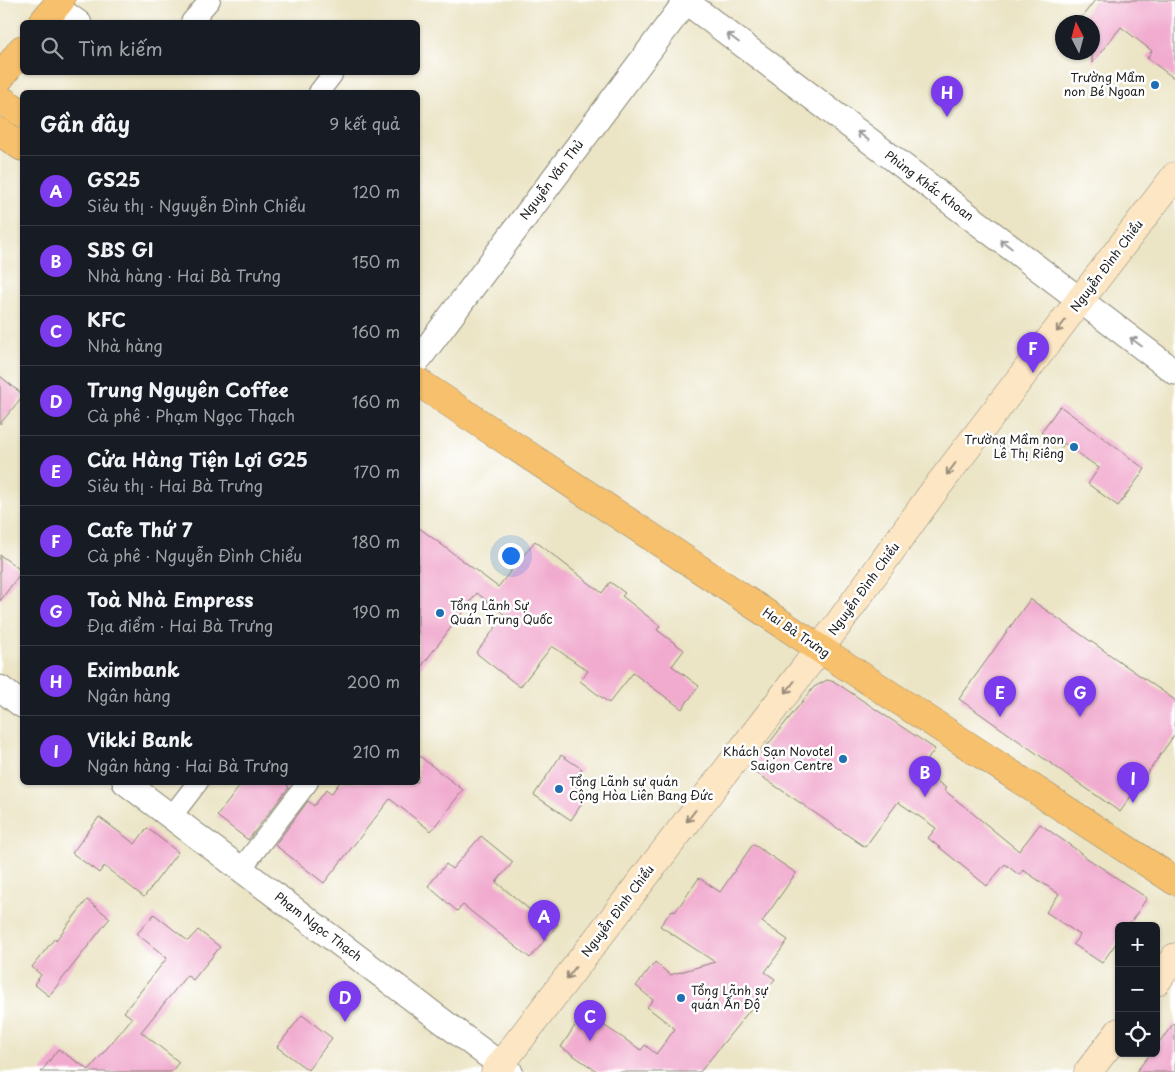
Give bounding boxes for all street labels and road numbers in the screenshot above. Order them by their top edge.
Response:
street label: Nguyễn Văn Thủ [515,136,587,223]
street label: Phùng Khắc Khoan [881,146,978,225]
street label: Nguyễn Đình Chiểu [1066,216,1147,315]
street label: Nguyễn Đình Chiểu [823,538,903,639]
street label: Hai Bà Trưng [759,603,834,661]
street label: Nguyễn Đình Chiểu [577,861,658,960]
street label: Phạm Ngọc Thạch [271,887,366,965]

